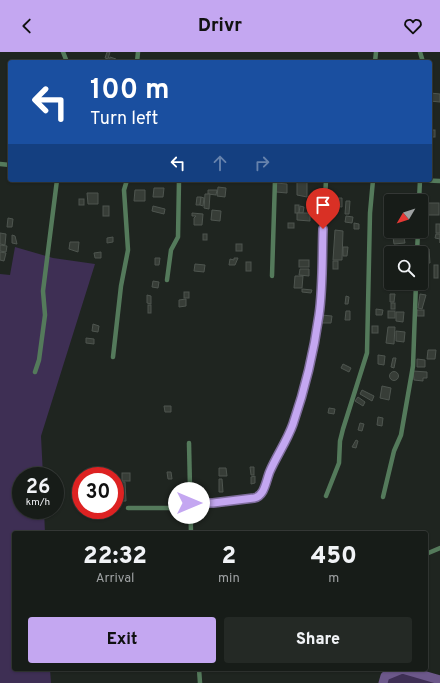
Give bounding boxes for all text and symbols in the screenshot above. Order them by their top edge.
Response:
icon: back [16,15,38,37]
text: Drivr [198,15,242,38]
icon: heart [402,15,424,37]
text: 100 m [90,73,170,109]
icon: left [24,76,76,128]
text: Turn left [90,108,158,131]
icon: left [167,152,189,174]
icon: ahead [209,152,231,174]
icon: right [251,152,273,174]
pin [306,188,340,229]
icon: arrive [312,194,334,216]
north arrow [384,194,428,238]
map controls [384,194,428,290]
button: search [384,246,428,290]
speed limit sign: 30 [72,467,124,519]
text: 26 [26,475,50,501]
position arrow [168,482,210,524]
text: km/h [26,496,50,509]
text: 22:32 [83,542,147,572]
text: 2 [222,542,236,572]
text: 450 [311,542,357,572]
text: Arrival [96,571,134,587]
text: min [218,571,240,587]
text: m [328,571,339,587]
button: Exit [28,617,216,663]
button: Share [224,617,412,663]

